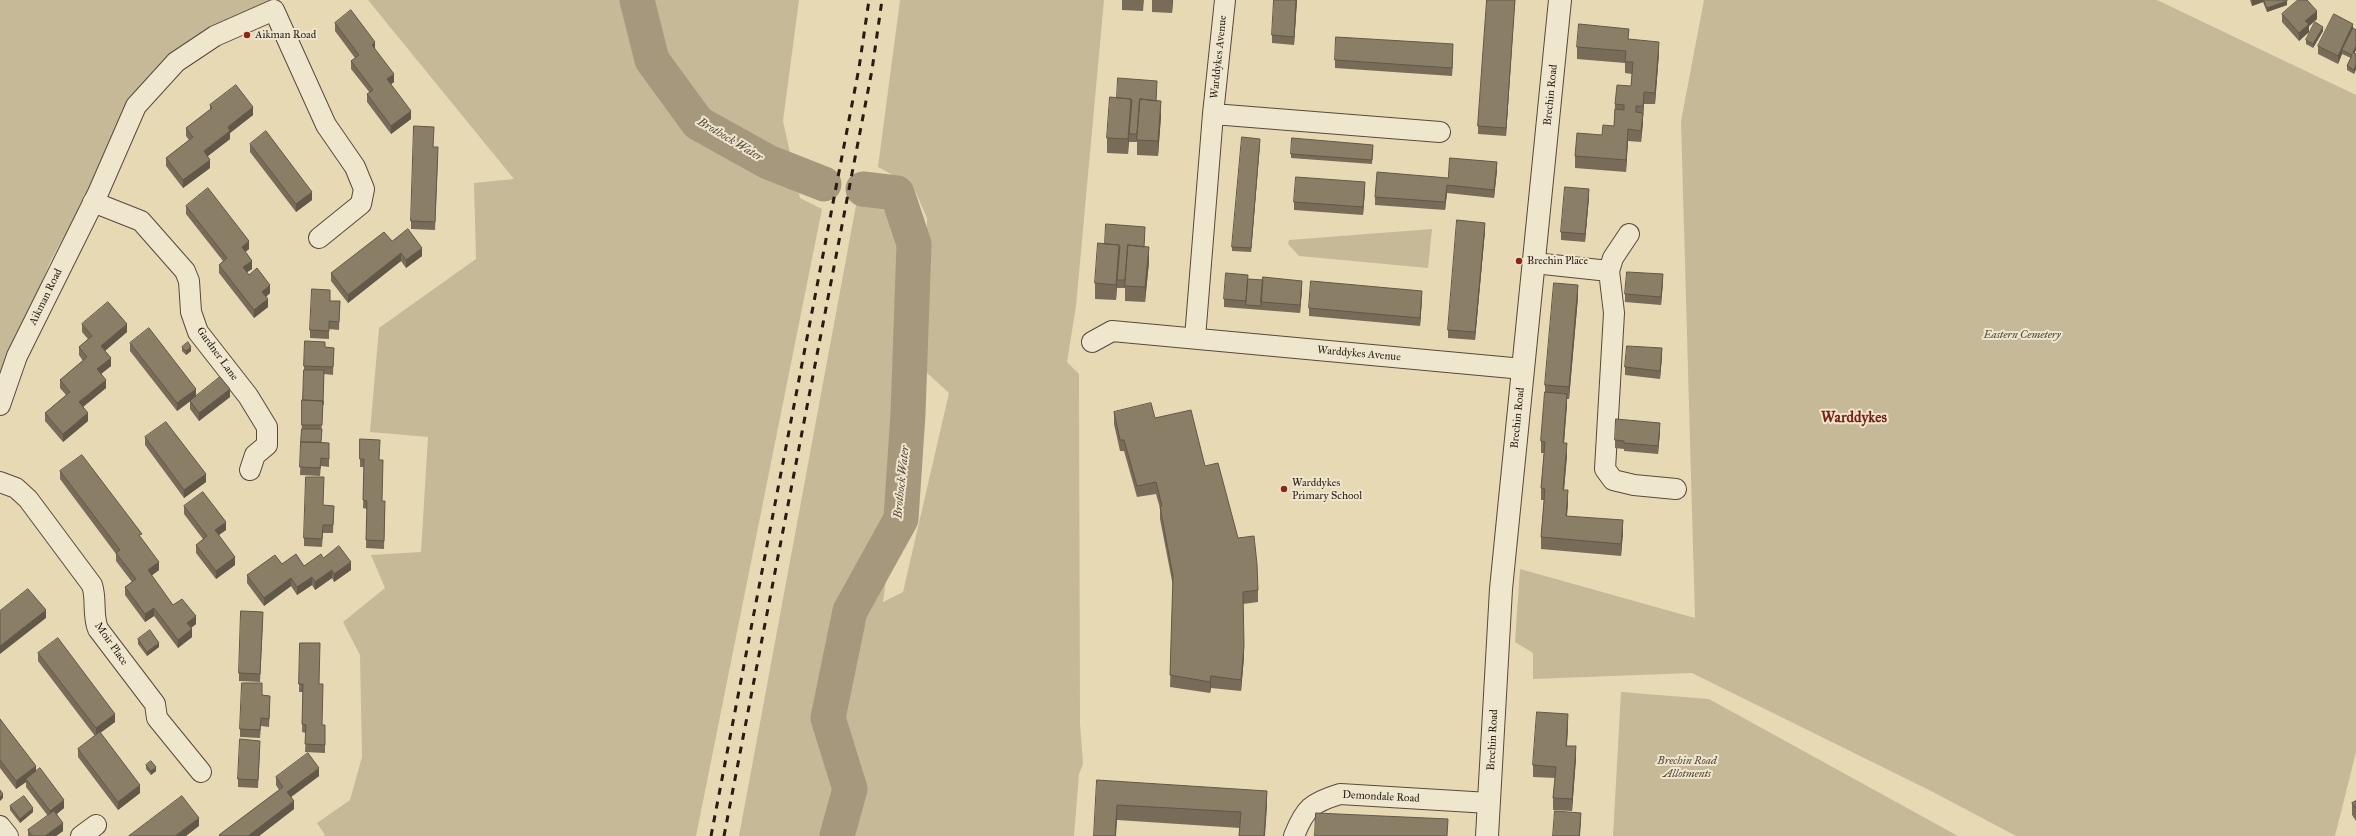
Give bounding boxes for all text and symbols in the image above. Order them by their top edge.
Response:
street label: Warddykes Avenue [1208,15,1230,99]
place label: Aikman Road [255,28,316,42]
marker: Aikman Road [242,30,252,40]
street label: Brechin Road [1541,64,1561,126]
water label: Brothock Water [695,115,765,165]
place label: Brechin Place [1527,254,1588,268]
marker: Brechin Place [1514,256,1524,266]
street label: Aikman Road [27,267,65,327]
street label: Gardner Lane [193,325,241,383]
park label: Eastern Cemetery [1983,328,2061,342]
street label: Warddykes Avenue [1317,344,1401,364]
street label: Brechin Road [1508,387,1528,449]
district label: Warddykes [1821,409,1887,427]
water label: Brothock Water [891,445,913,519]
place label: Warddykes Primary School [1292,476,1362,502]
marker: Warddykes Primary School [1279,484,1289,494]
street label: Moir Place [91,620,131,668]
street label: Brechin Road [1485,709,1501,771]
park label: Brechin Road Allotments [1657,754,1717,780]
street label: Demondale Road [1342,788,1420,806]

